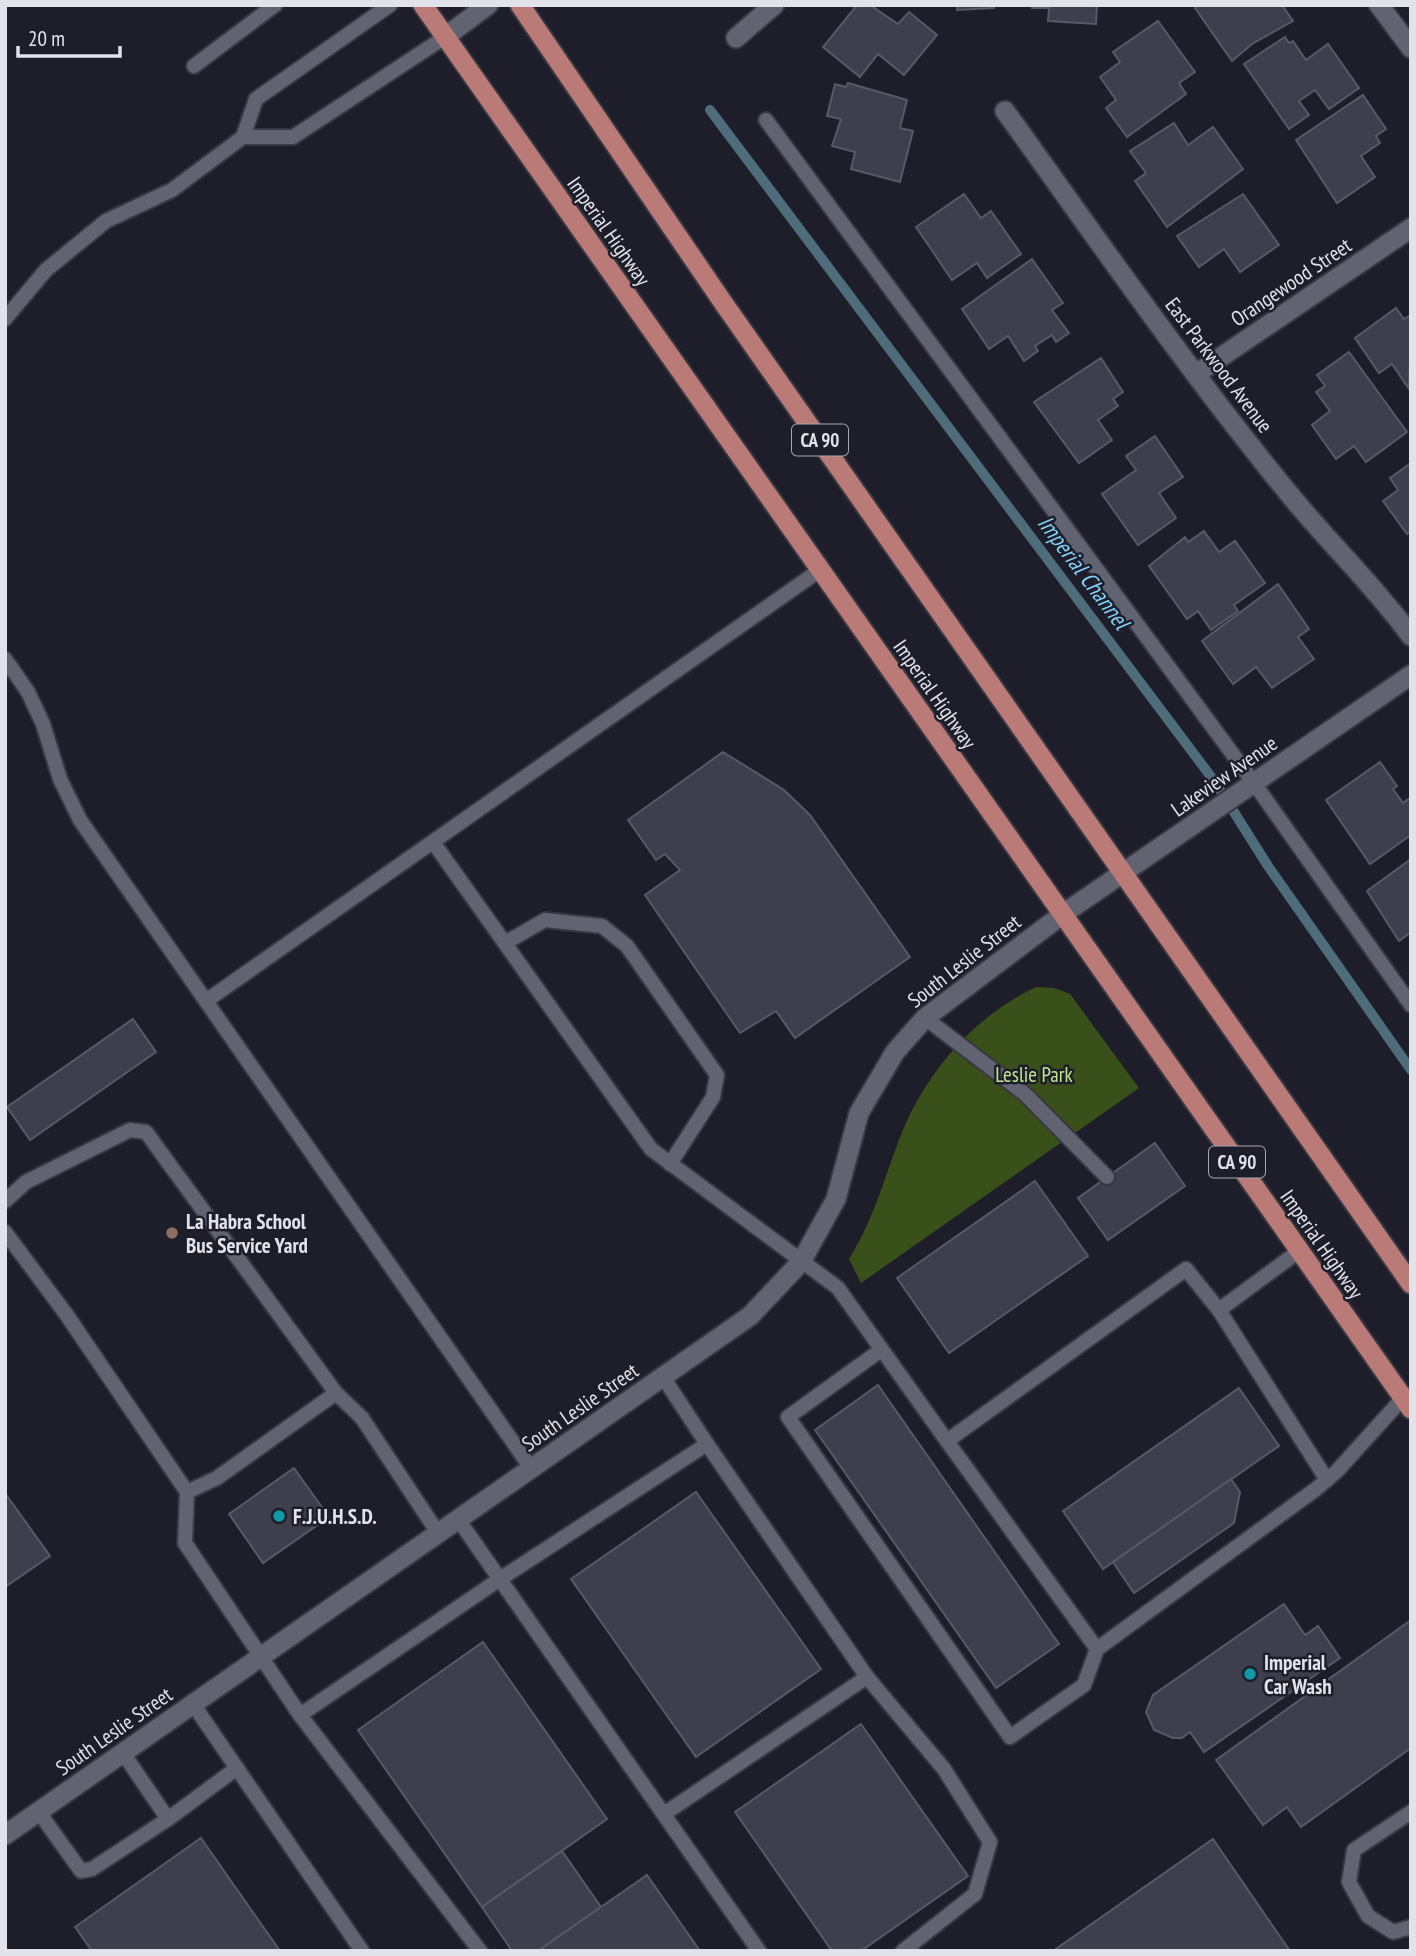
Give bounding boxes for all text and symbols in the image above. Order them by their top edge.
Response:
scale bar [18,14,119,58]
text: 20 m [28,25,65,52]
street label: Imperial Highway [561,171,657,291]
street label: Orangewood Street [1225,232,1357,332]
street label: East Parkwood Avenue [1159,292,1279,438]
road number: CA 90 [792,424,848,456]
water label: Imperial Channel [1032,509,1138,637]
street label: Imperial Highway [887,634,983,754]
street label: Lakeview Avenue [1166,730,1282,822]
street label: South Leslie Street [902,908,1026,1014]
park label: Leslie Park [995,1061,1073,1088]
road number: CA 90 [1209,1146,1265,1178]
street label: Imperial Highway [1274,1184,1370,1304]
place label: La Habra School Bus Service Yard [186,1208,308,1259]
marker: La Habra School Bus Service Yard [164,1225,180,1241]
street label: South Leslie Street [516,1357,644,1457]
place label: F.J.U.H.S.D. [293,1503,377,1530]
marker: F.J.U.H.S.D. [271,1508,287,1524]
place label: Imperial Car Wash [1264,1649,1332,1700]
marker: Imperial Car Wash [1242,1666,1258,1682]
street label: South Leslie Street [50,1681,178,1781]

